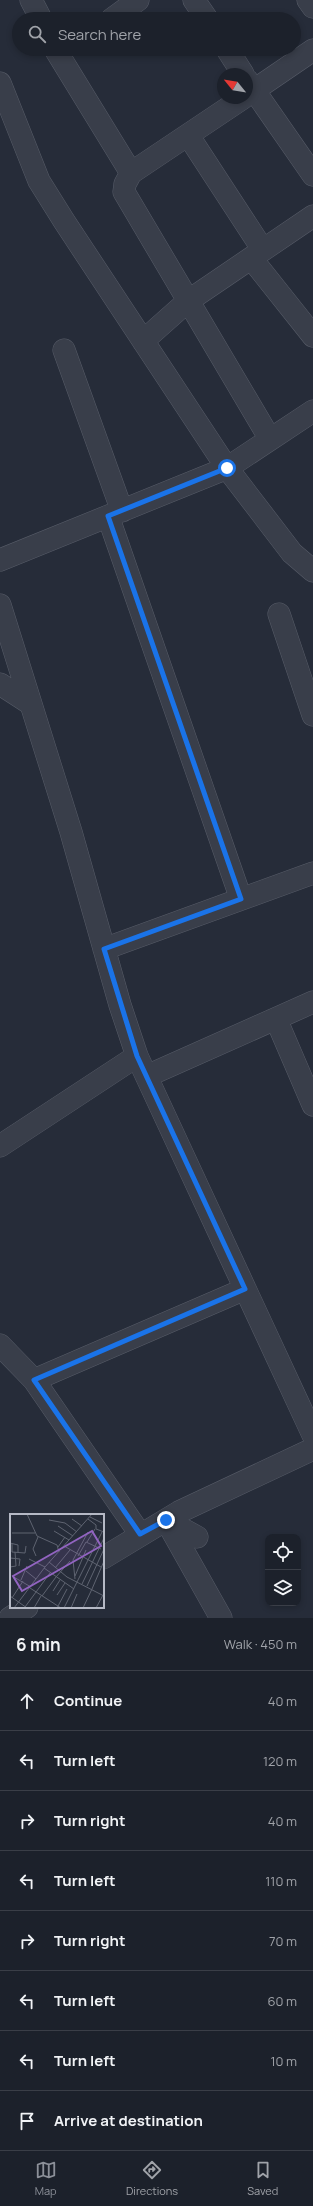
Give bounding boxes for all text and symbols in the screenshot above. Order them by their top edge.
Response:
search box [12,12,301,56]
icon: search [26,23,48,45]
text: Search here [58,24,141,45]
north arrow [217,68,253,104]
route start [218,459,236,477]
route end [157,1511,175,1529]
inset map [10,1514,104,1608]
map controls [265,1534,301,1606]
button: locate [265,1534,301,1570]
button: layers [265,1570,301,1606]
text: 6 min [16,1633,61,1656]
text: Walk · 450 m [224,1635,297,1653]
icon: ahead [16,1690,38,1712]
text: Continue [54,1690,122,1711]
text: 40 m [268,1692,297,1710]
icon: left [16,1750,38,1772]
text: Turn left [54,1750,116,1771]
text: 120 m [263,1752,297,1770]
icon: right [16,1810,38,1832]
text: Turn right [54,1810,125,1831]
text: 40 m [268,1812,297,1830]
icon: left [16,1870,38,1892]
text: Turn left [54,1870,116,1891]
text: 110 m [265,1872,297,1890]
icon: right [16,1930,38,1952]
text: Turn right [54,1930,125,1951]
text: 70 m [269,1932,297,1950]
icon: left [16,1990,38,2012]
text: Turn left [54,1990,116,2011]
text: 60 m [267,1992,297,2010]
icon: left [16,2050,38,2072]
text: Turn left [54,2050,116,2071]
text: 10 m [270,2052,297,2070]
icon: arrive [16,2110,38,2132]
text: Arrive at destination [54,2110,203,2131]
tab: Map [35,2159,57,2198]
tab: Directions [126,2159,178,2198]
tab: Saved [247,2159,278,2198]

